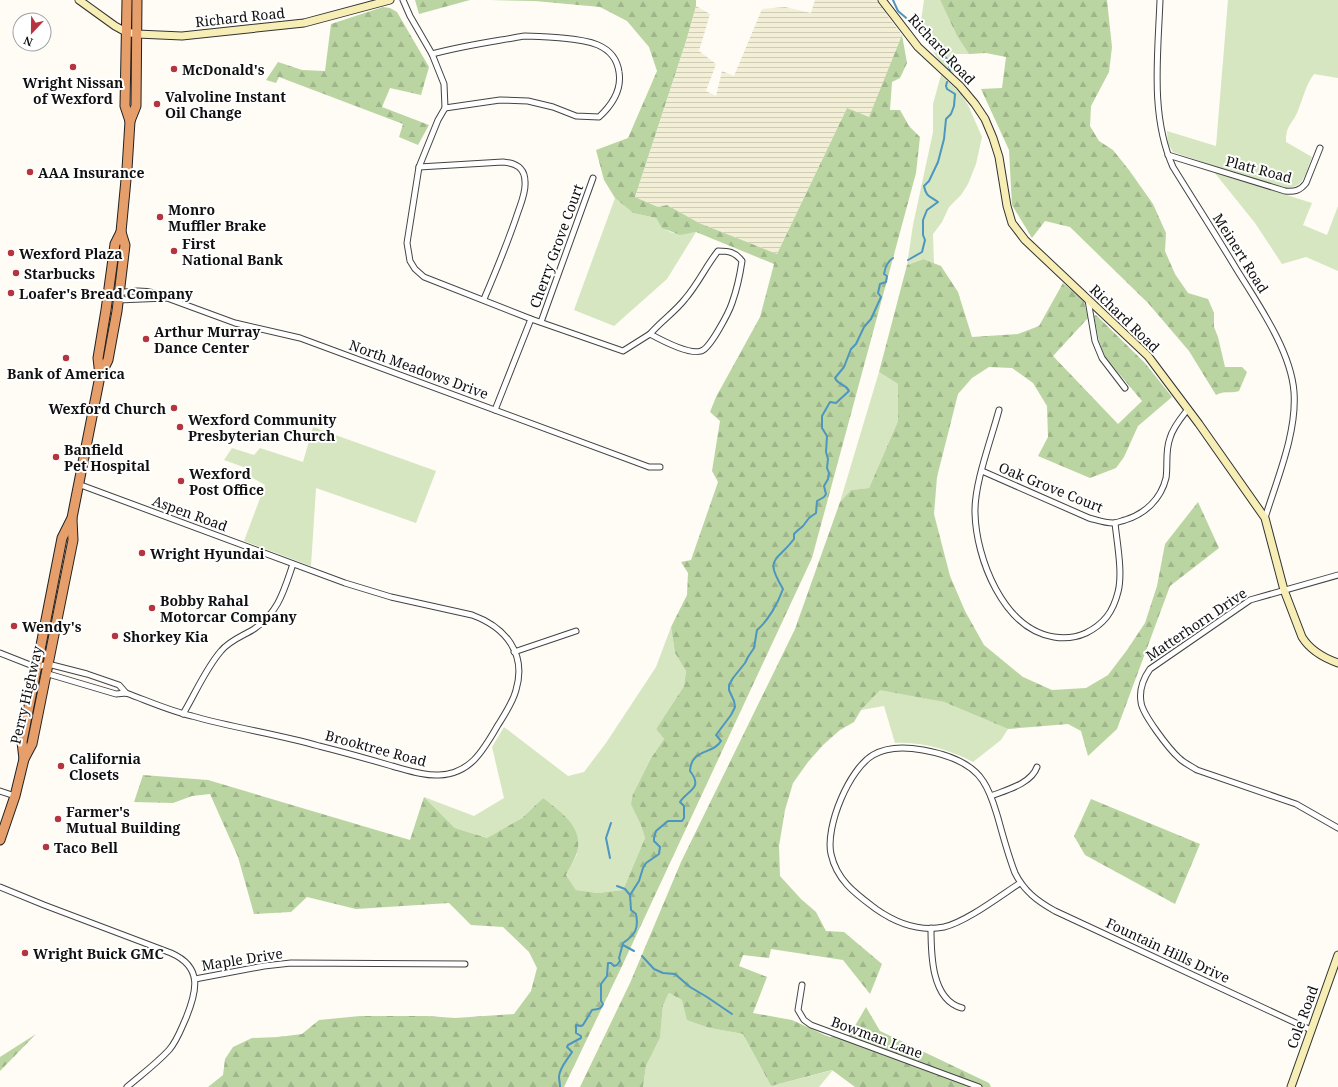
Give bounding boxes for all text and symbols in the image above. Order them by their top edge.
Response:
street label: Richard Road [194,3,286,31]
street label: Richard Road [904,10,980,89]
north arrow [12,12,52,52]
text: N [21,33,35,50]
place label: McDonald's [182,60,265,79]
marker: Wright Nissan of Wexford [68,62,78,72]
marker: McDonald's [169,64,179,74]
place label: Wright Nissan of Wexford [23,73,123,108]
place label: Valvoline Instant Oil Change [165,87,286,122]
marker: Valvoline Instant Oil Change [152,99,162,109]
street label: Platt Road [1224,151,1295,187]
place label: AAA Insurance [38,163,144,182]
marker: AAA Insurance [25,167,35,177]
street label: Cherry Grove Court [525,181,587,311]
place label: Monro Muffler Brake [168,200,266,235]
street label: Meinert Road [1209,210,1273,297]
marker: Monro Muffler Brake [155,212,165,222]
place label: First National Bank [182,234,283,269]
place label: Wexford Plaza [19,244,123,263]
marker: First National Bank [169,246,179,256]
marker: Wexford Plaza [6,248,16,258]
place label: Starbucks [24,264,95,283]
marker: Starbucks [11,268,21,278]
street label: Richard Road [1086,280,1164,356]
place label: Loafer's Bread Company [19,284,194,303]
marker: Loafer's Bread Company [6,288,16,298]
place label: Arthur Murray Dance Center [154,322,261,357]
marker: Arthur Murray Dance Center [141,334,151,344]
street label: North Meadows Drive [347,335,491,403]
marker: Bank of America [61,353,71,363]
place label: Bank of America [7,364,125,383]
place label: Wexford Church [48,399,166,418]
marker: Wexford Church [169,403,179,413]
place label: Wexford Community Presbyterian Church [188,410,337,445]
marker: Wexford Community Presbyterian Church [175,422,185,432]
place label: Banfield Pet Hospital [64,440,150,475]
marker: Banfield Pet Hospital [51,452,61,462]
street label: Oak Grove Court [996,457,1106,517]
place label: Wexford Post Office [189,464,264,499]
marker: Wexford Post Office [176,476,186,486]
street label: Aspen Road [150,491,231,536]
place label: Wright Hyundai [150,544,264,563]
marker: Wright Hyundai [137,548,147,558]
street label: Matterhorn Drive [1142,583,1250,665]
place label: Bobby Rahal Motorcar Company [160,591,298,626]
marker: Bobby Rahal Motorcar Company [147,603,157,613]
place label: Wendy's [22,617,82,636]
marker: Wendy's [9,621,19,631]
place label: Shorkey Kia [123,627,208,646]
marker: Shorkey Kia [110,631,120,641]
street label: Perry Highway [5,644,47,746]
street label: Brooktree Road [323,725,429,771]
place label: California Closets [69,749,141,784]
marker: California Closets [56,761,66,771]
place label: Farmer's Mutual Building [66,802,181,837]
marker: Farmer's Mutual Building [53,814,63,824]
place label: Taco Bell [54,838,118,857]
marker: Taco Bell [41,842,51,852]
street label: Fountain Hills Drive [1103,913,1233,987]
street label: Maple Drive [200,943,284,975]
place label: Wright Buick GMC [33,944,164,963]
marker: Wright Buick GMC [20,948,30,958]
street label: Cole Road [1282,982,1322,1051]
street label: Bowman Lane [829,1012,925,1062]

